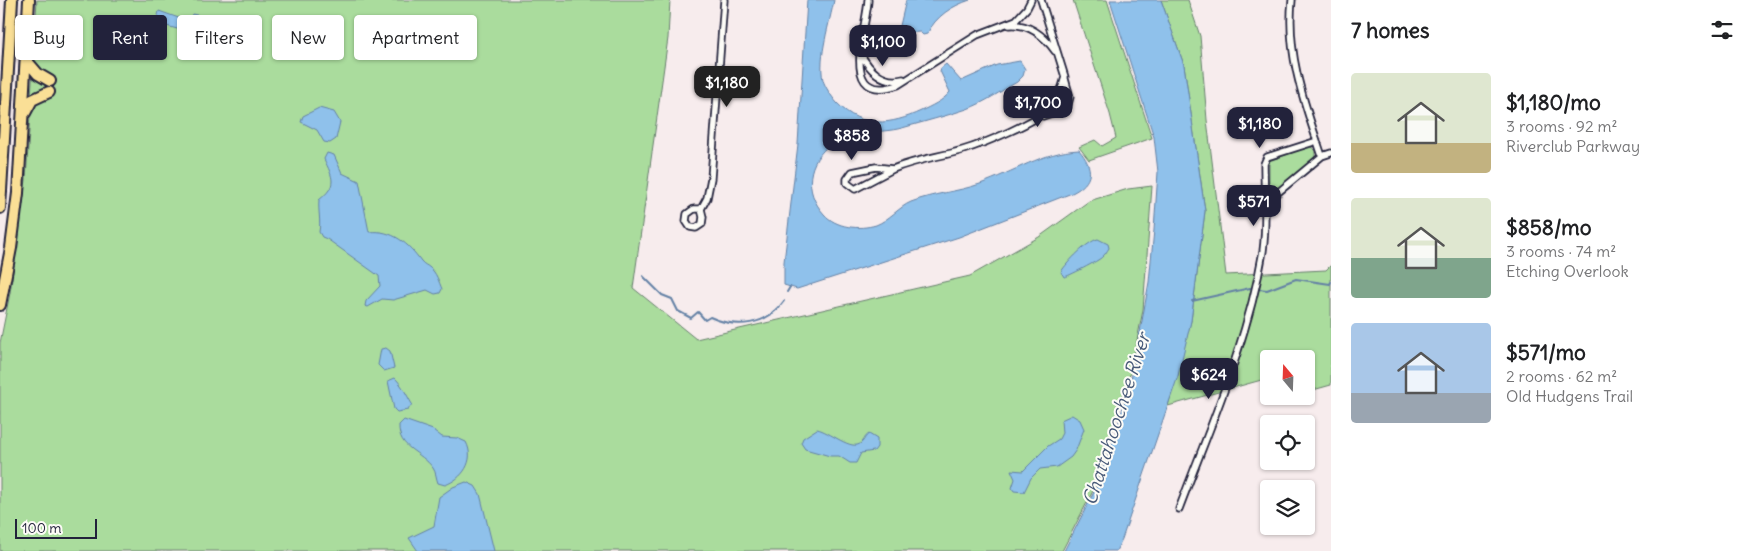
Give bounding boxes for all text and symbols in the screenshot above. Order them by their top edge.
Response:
chip: Buy [15,15,83,60]
chip: Rent [93,15,167,60]
chip: Filters [177,15,262,60]
chip: New [272,15,344,60]
chip: Apartment [354,15,477,60]
icon: filters [1708,16,1736,44]
text: 7 homes [1351,17,1430,44]
pin: $1,100 [842,24,924,67]
text: $1,100 [860,31,906,51]
pin: $1,180 [686,66,768,108]
text: $1,180 [705,72,749,92]
pin: $1,700 [997,86,1079,128]
text: $1,180/mo [1506,89,1601,116]
text: $1,700 [1014,92,1062,112]
icon: home [1391,93,1451,153]
pin: $1,180 [1219,106,1301,149]
text: $1,180 [1238,113,1282,133]
text: 3 rooms · 92 m² [1506,116,1618,136]
pin: $858 [822,119,882,161]
text: $858 [834,125,870,145]
text: Riverclub Parkway [1506,136,1640,156]
pin: $571 [1224,184,1284,227]
text: $571 [1238,191,1270,211]
text: $858/mo [1506,214,1591,241]
icon: home [1391,218,1451,278]
text: 3 rooms · 74 m² [1506,241,1616,261]
text: Etching Overlook [1506,261,1629,281]
water label: Chattahoochee River [1077,328,1156,508]
text: $571/mo [1506,339,1586,366]
icon: home [1391,343,1451,403]
north arrow [1260,350,1315,405]
map controls [1260,350,1315,535]
pin: $624 [1179,358,1239,400]
text: $624 [1191,364,1227,384]
text: 2 rooms · 62 m² [1506,366,1617,386]
text: Old Hudgens Trail [1506,386,1633,406]
button: locate [1260,415,1315,470]
button: layers [1260,480,1315,535]
scale bar [15,516,98,539]
text: 100 m [22,519,62,537]

